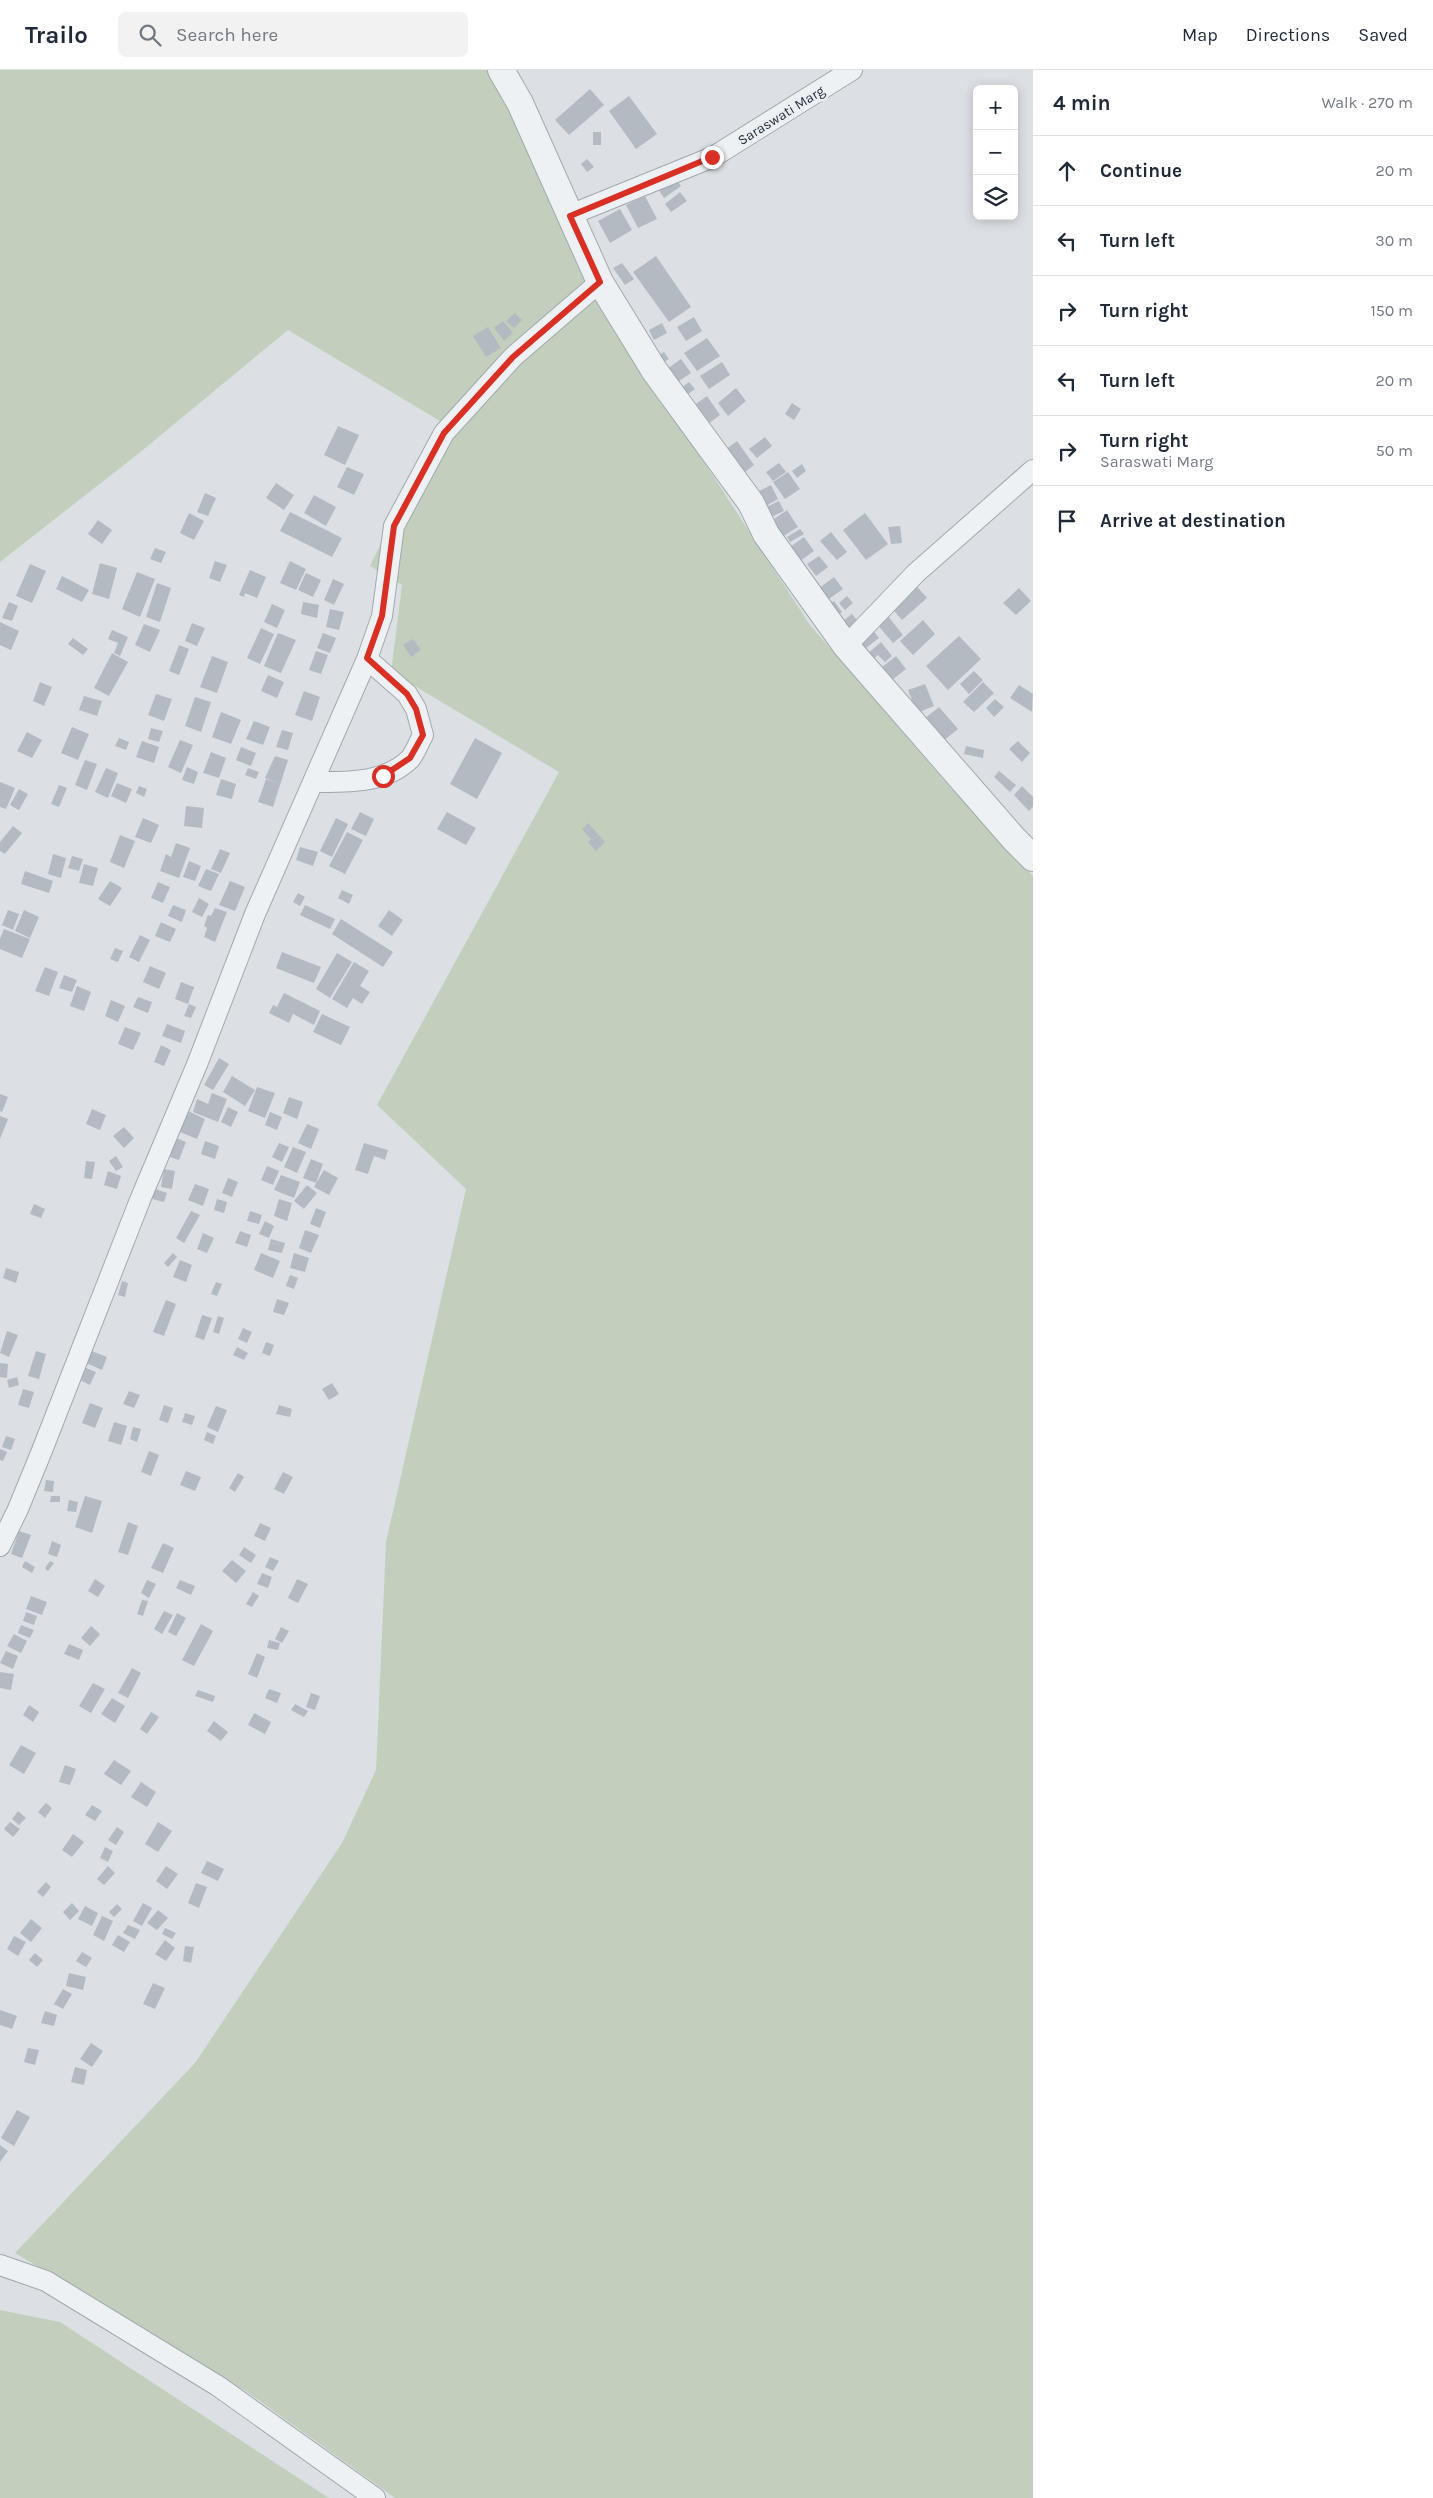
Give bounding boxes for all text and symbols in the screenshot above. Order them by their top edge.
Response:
search box [118,12,468,57]
text: Trailo [25,21,88,49]
icon: search [136,21,164,49]
text: Search here [176,24,278,46]
text: Map [1182,24,1218,46]
text: Directions [1246,24,1330,46]
text: Saved [1358,24,1408,46]
street label: Saraswati Marg [735,82,828,149]
map controls [973,85,1018,220]
button: + [973,85,1018,130]
text: 4 min [1053,91,1111,115]
text: Walk · 270 m [1321,93,1413,112]
button: − [973,130,1018,175]
route end [701,146,724,169]
icon: ahead [1053,157,1081,185]
text: Continue [1100,160,1182,182]
text: 20 m [1375,161,1413,180]
button: layers [973,175,1018,220]
icon: left [1053,227,1081,255]
text: Turn left [1100,230,1175,252]
text: 30 m [1375,231,1413,250]
icon: right [1053,297,1081,325]
text: Turn right [1100,300,1189,322]
text: 150 m [1370,301,1413,320]
icon: left [1053,367,1081,395]
text: Turn left [1100,370,1175,392]
text: 20 m [1375,371,1413,390]
text: Turn right [1100,430,1189,452]
icon: right [1053,437,1081,465]
text: 50 m [1376,441,1413,460]
text: Saraswati Marg [1100,452,1213,471]
icon: arrive [1053,507,1081,535]
text: Arrive at destination [1100,510,1286,532]
route start [372,765,395,788]

